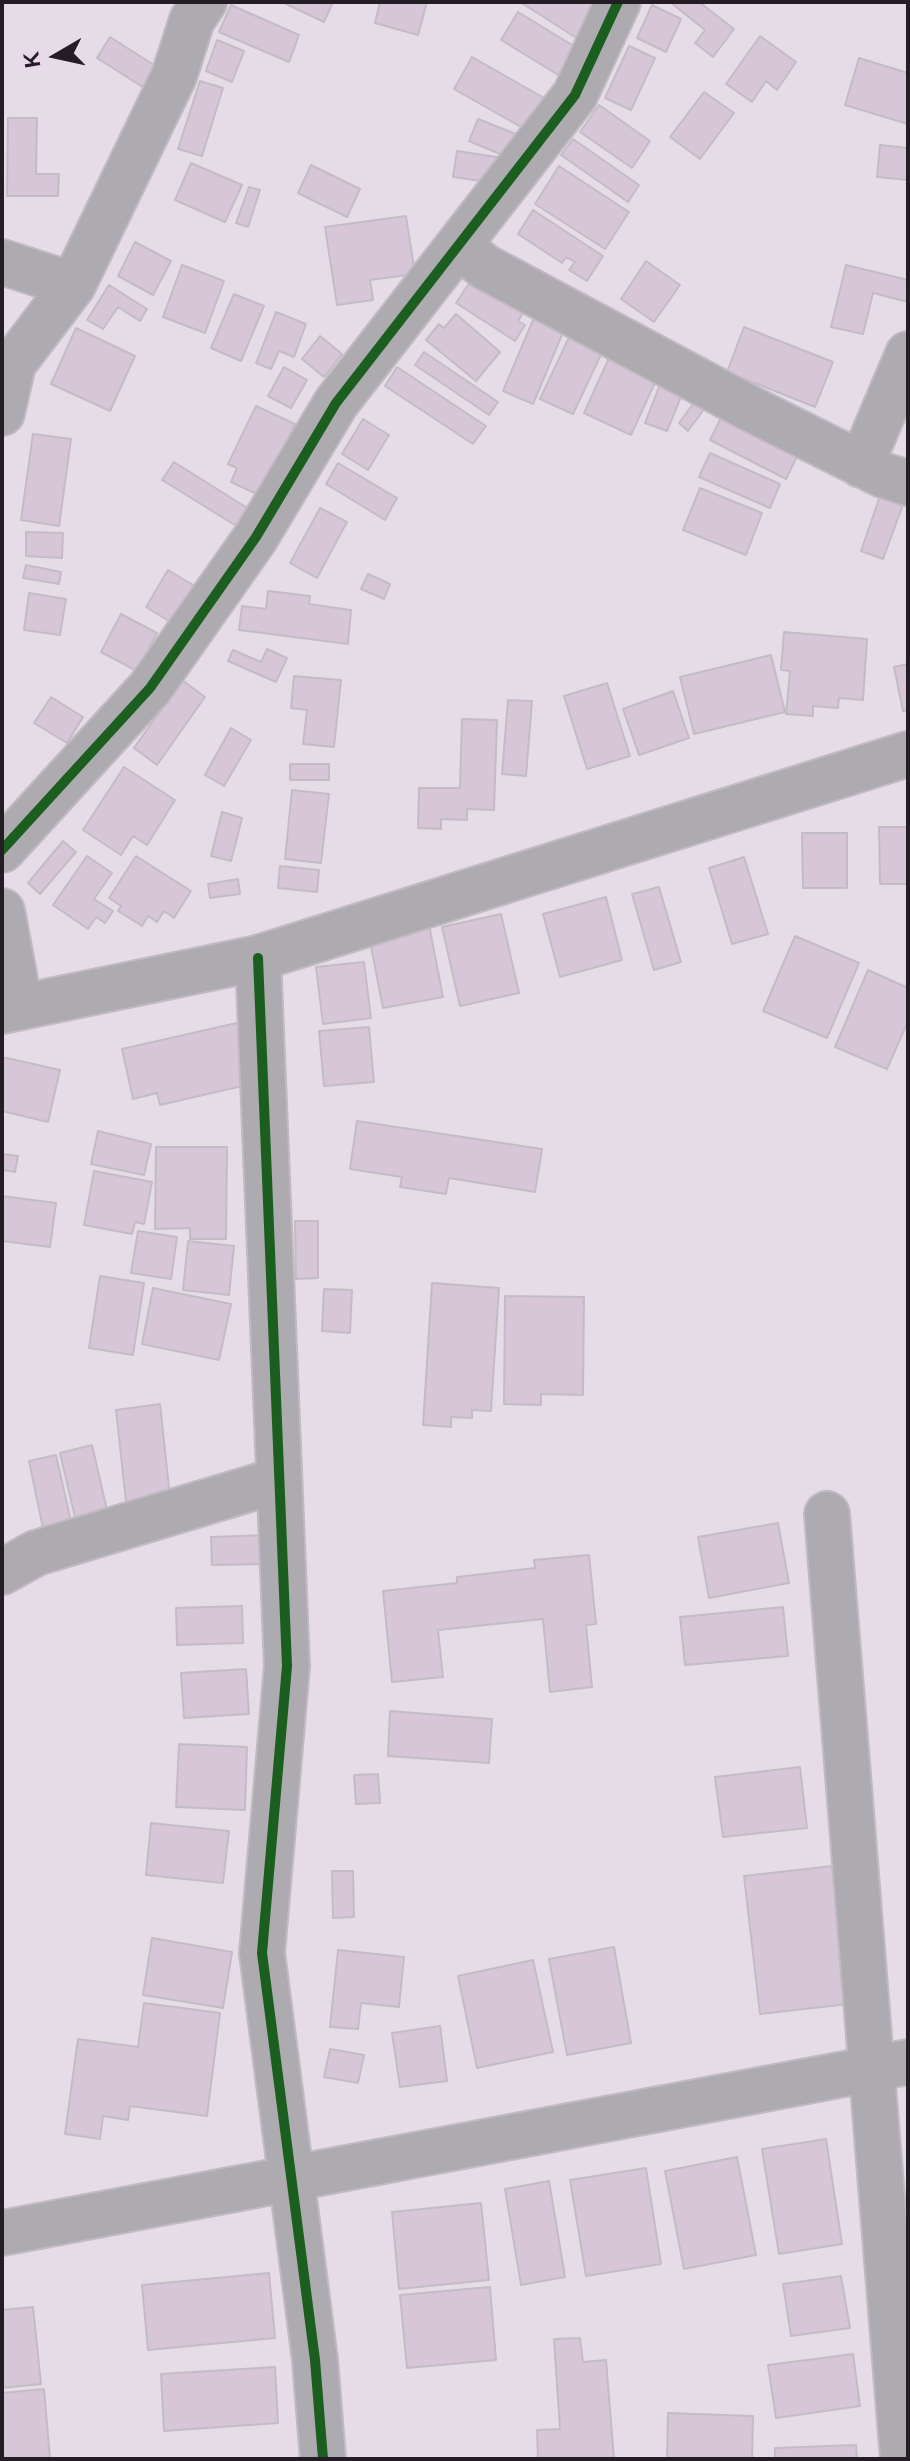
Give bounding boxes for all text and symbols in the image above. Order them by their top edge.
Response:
north arrow [16,16,96,96]
text: K [18,50,45,70]

